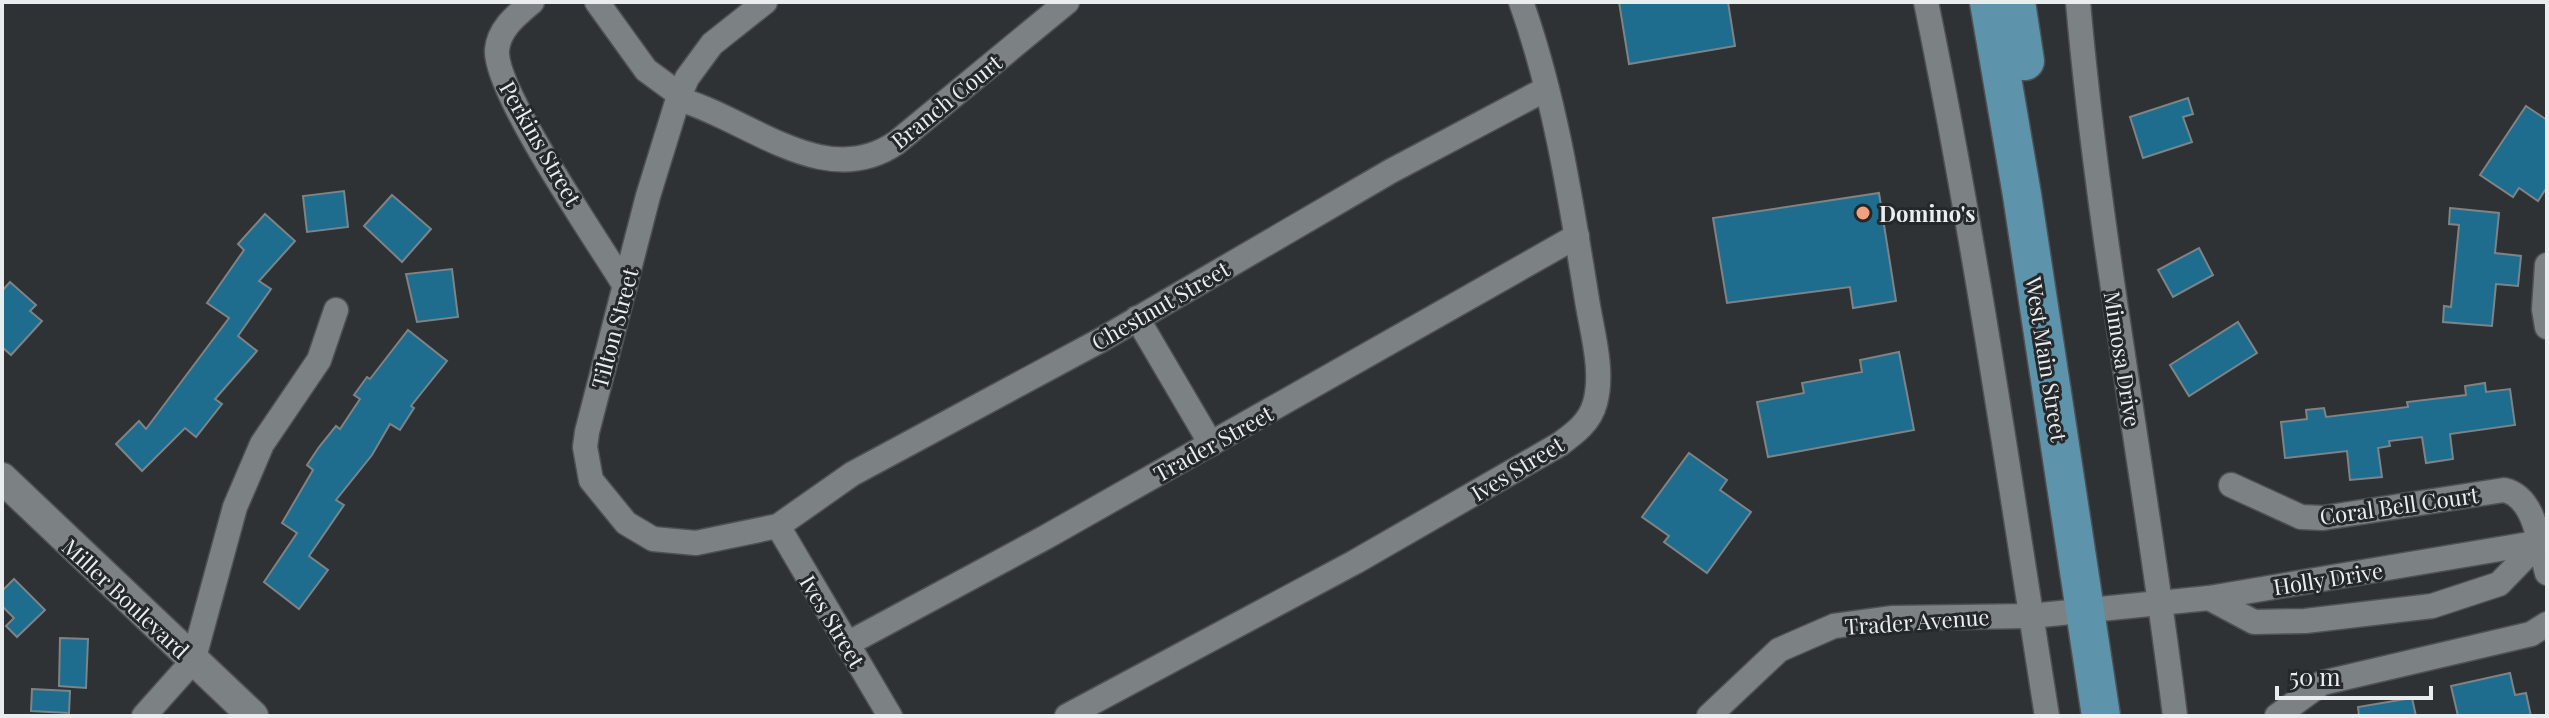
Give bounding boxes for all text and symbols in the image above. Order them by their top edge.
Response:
street label: Branch Court [884,46,1009,155]
street label: Perkins Street [493,75,589,212]
place label: Domino's [1879,198,1975,228]
marker: Domino's [1854,204,1872,222]
street label: Chestnut Street [1086,253,1236,357]
street label: Tilton Street [583,263,645,392]
street label: West Main Street [2019,273,2075,445]
street label: Mimosa Drive [2097,289,2149,429]
street label: Trader Street [1148,397,1279,488]
street label: Ives Street [1465,428,1570,507]
street label: Coral Bell Court [2318,479,2482,531]
street label: Miller Boulevard [56,531,196,665]
street label: Holly Drive [2271,555,2385,601]
street label: Ives Street [794,569,873,674]
street label: Trader Avenue [1844,601,1990,641]
scale bar [2277,650,2431,700]
text: 50 m [2289,660,2341,692]

